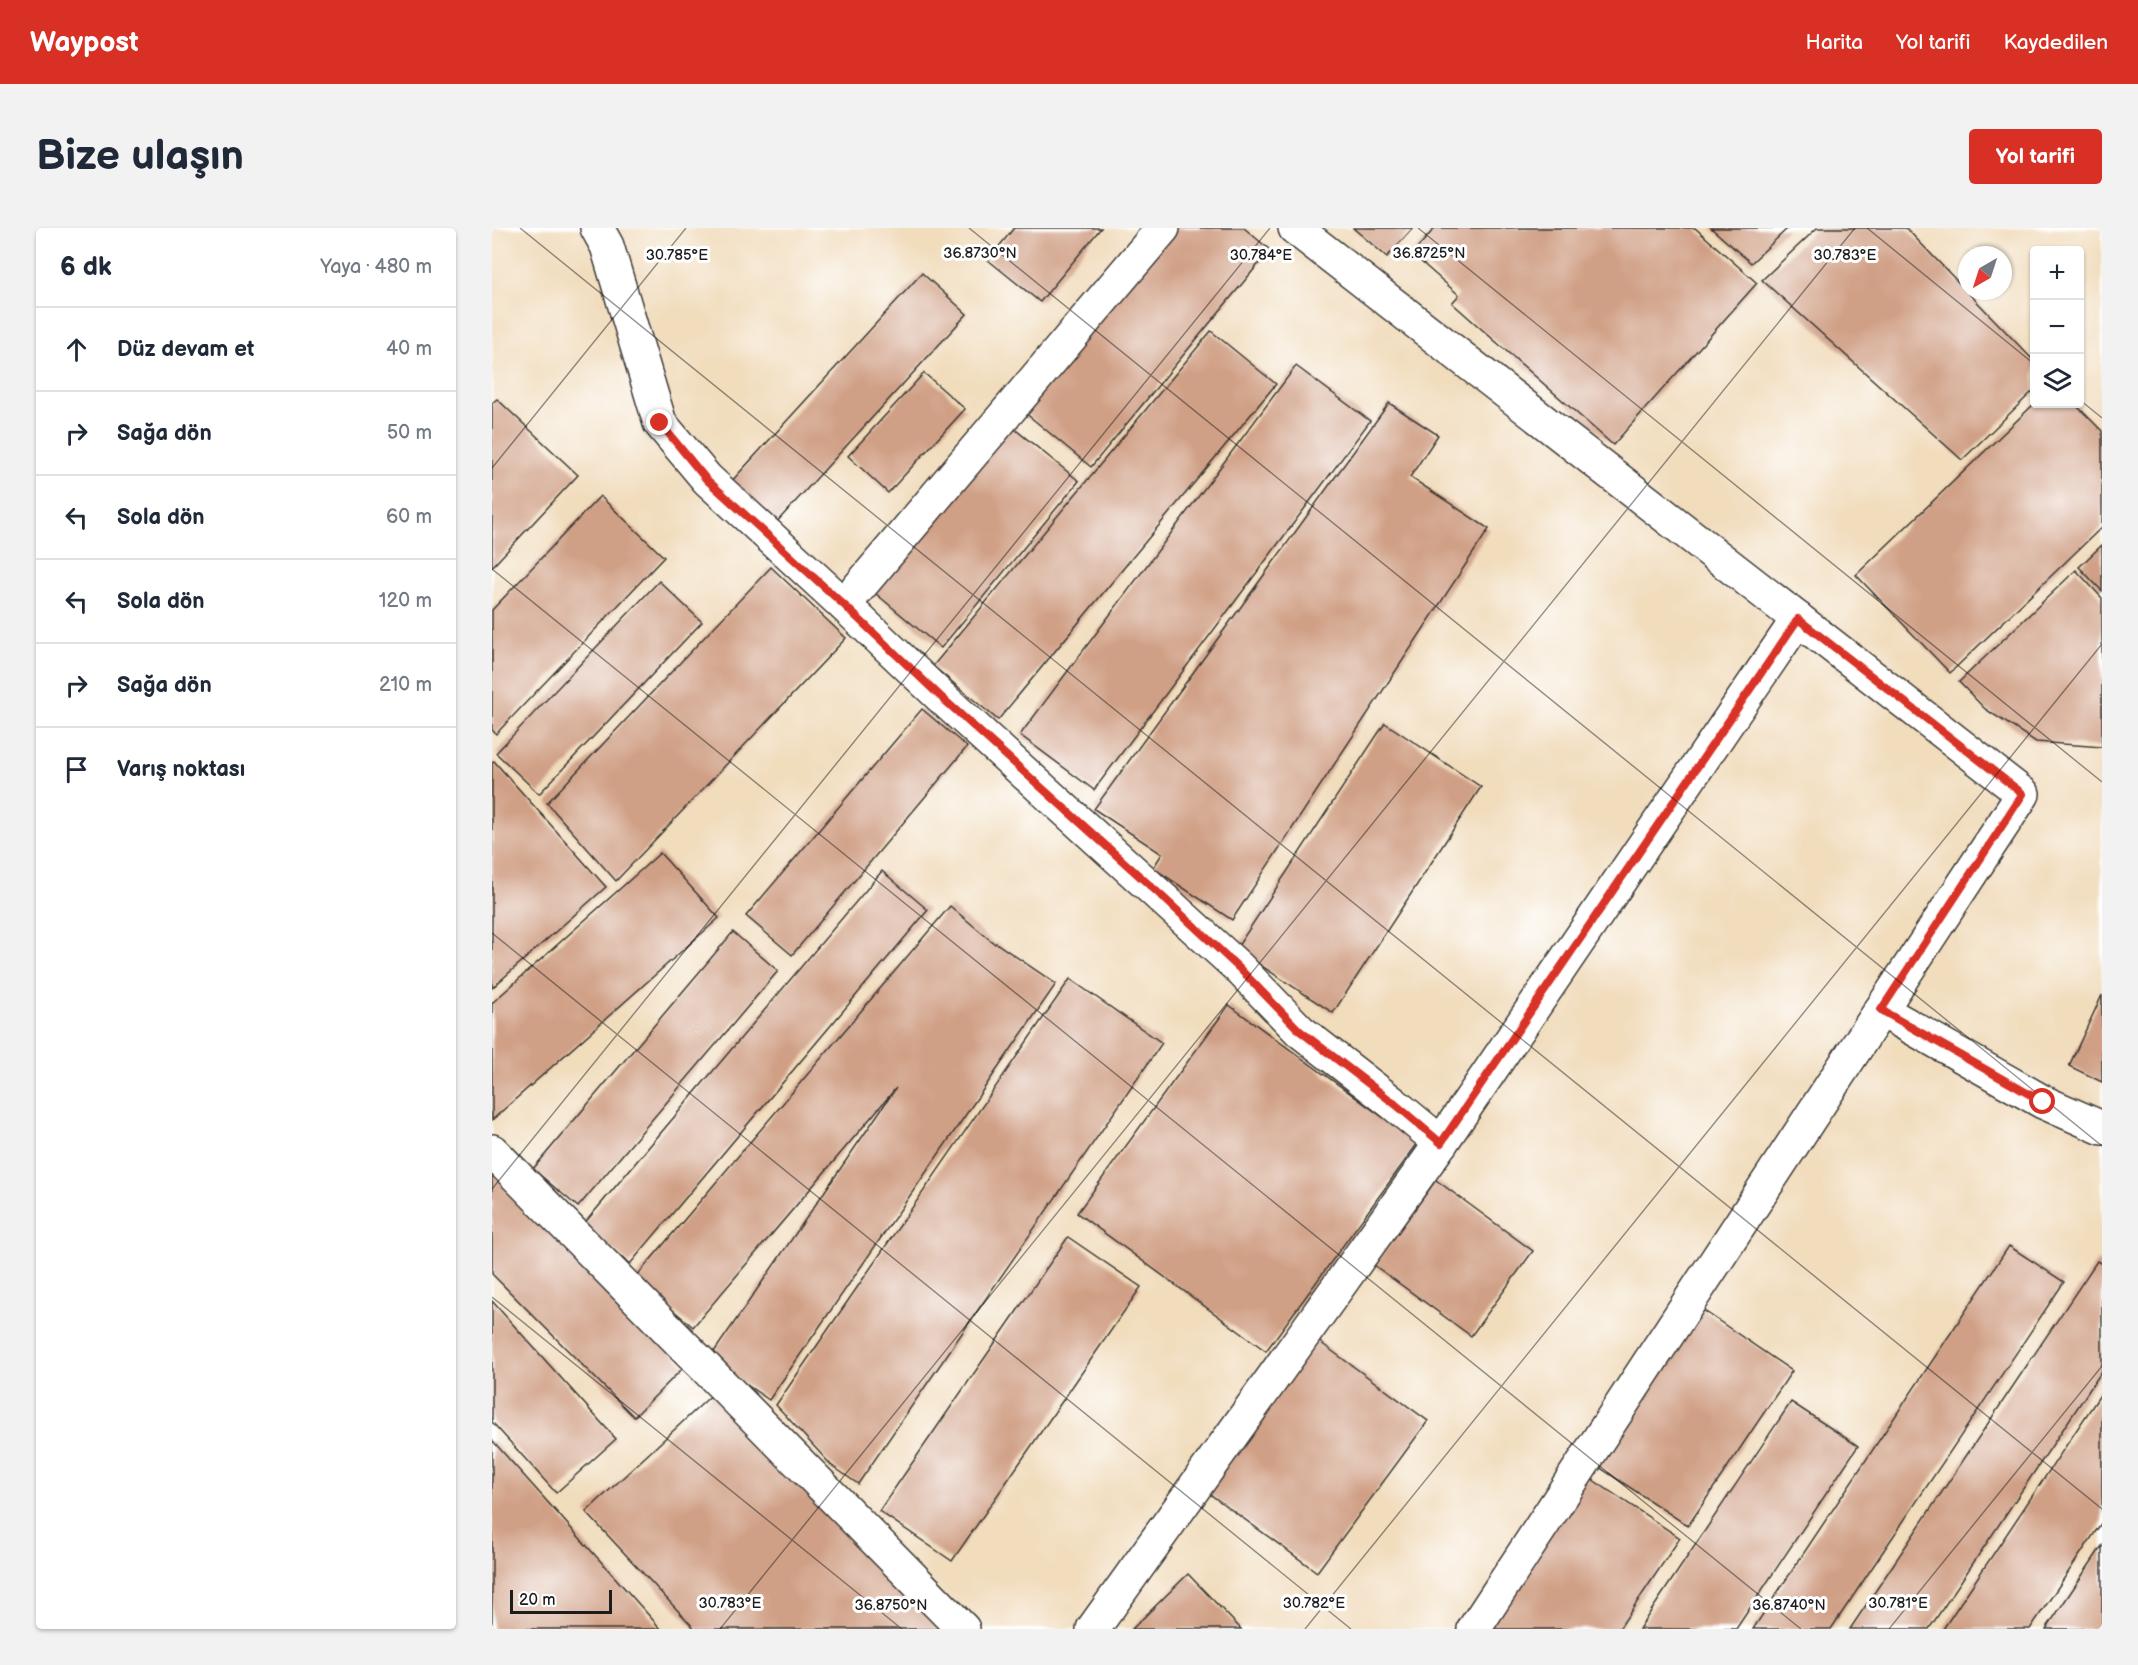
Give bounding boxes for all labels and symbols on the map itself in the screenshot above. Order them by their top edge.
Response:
text: 36.8730°N [943,244,1017,263]
text: 36.8725°N [1393,244,1465,263]
text: 30.785°E [646,246,708,265]
text: 30.784°E [1230,246,1292,265]
text: 30.783°E [1814,246,1877,265]
north arrow [1958,246,2012,300]
route end [646,409,672,435]
route start [2029,1088,2055,1114]
scale bar [510,1587,612,1614]
text: 30.783°E [699,1594,762,1613]
text: 30.782°E [1283,1594,1345,1613]
text: 30.781°E [1868,1594,1928,1613]
text: 36.8750°N [854,1596,928,1615]
text: 36.8740°N [1752,1596,1826,1615]

